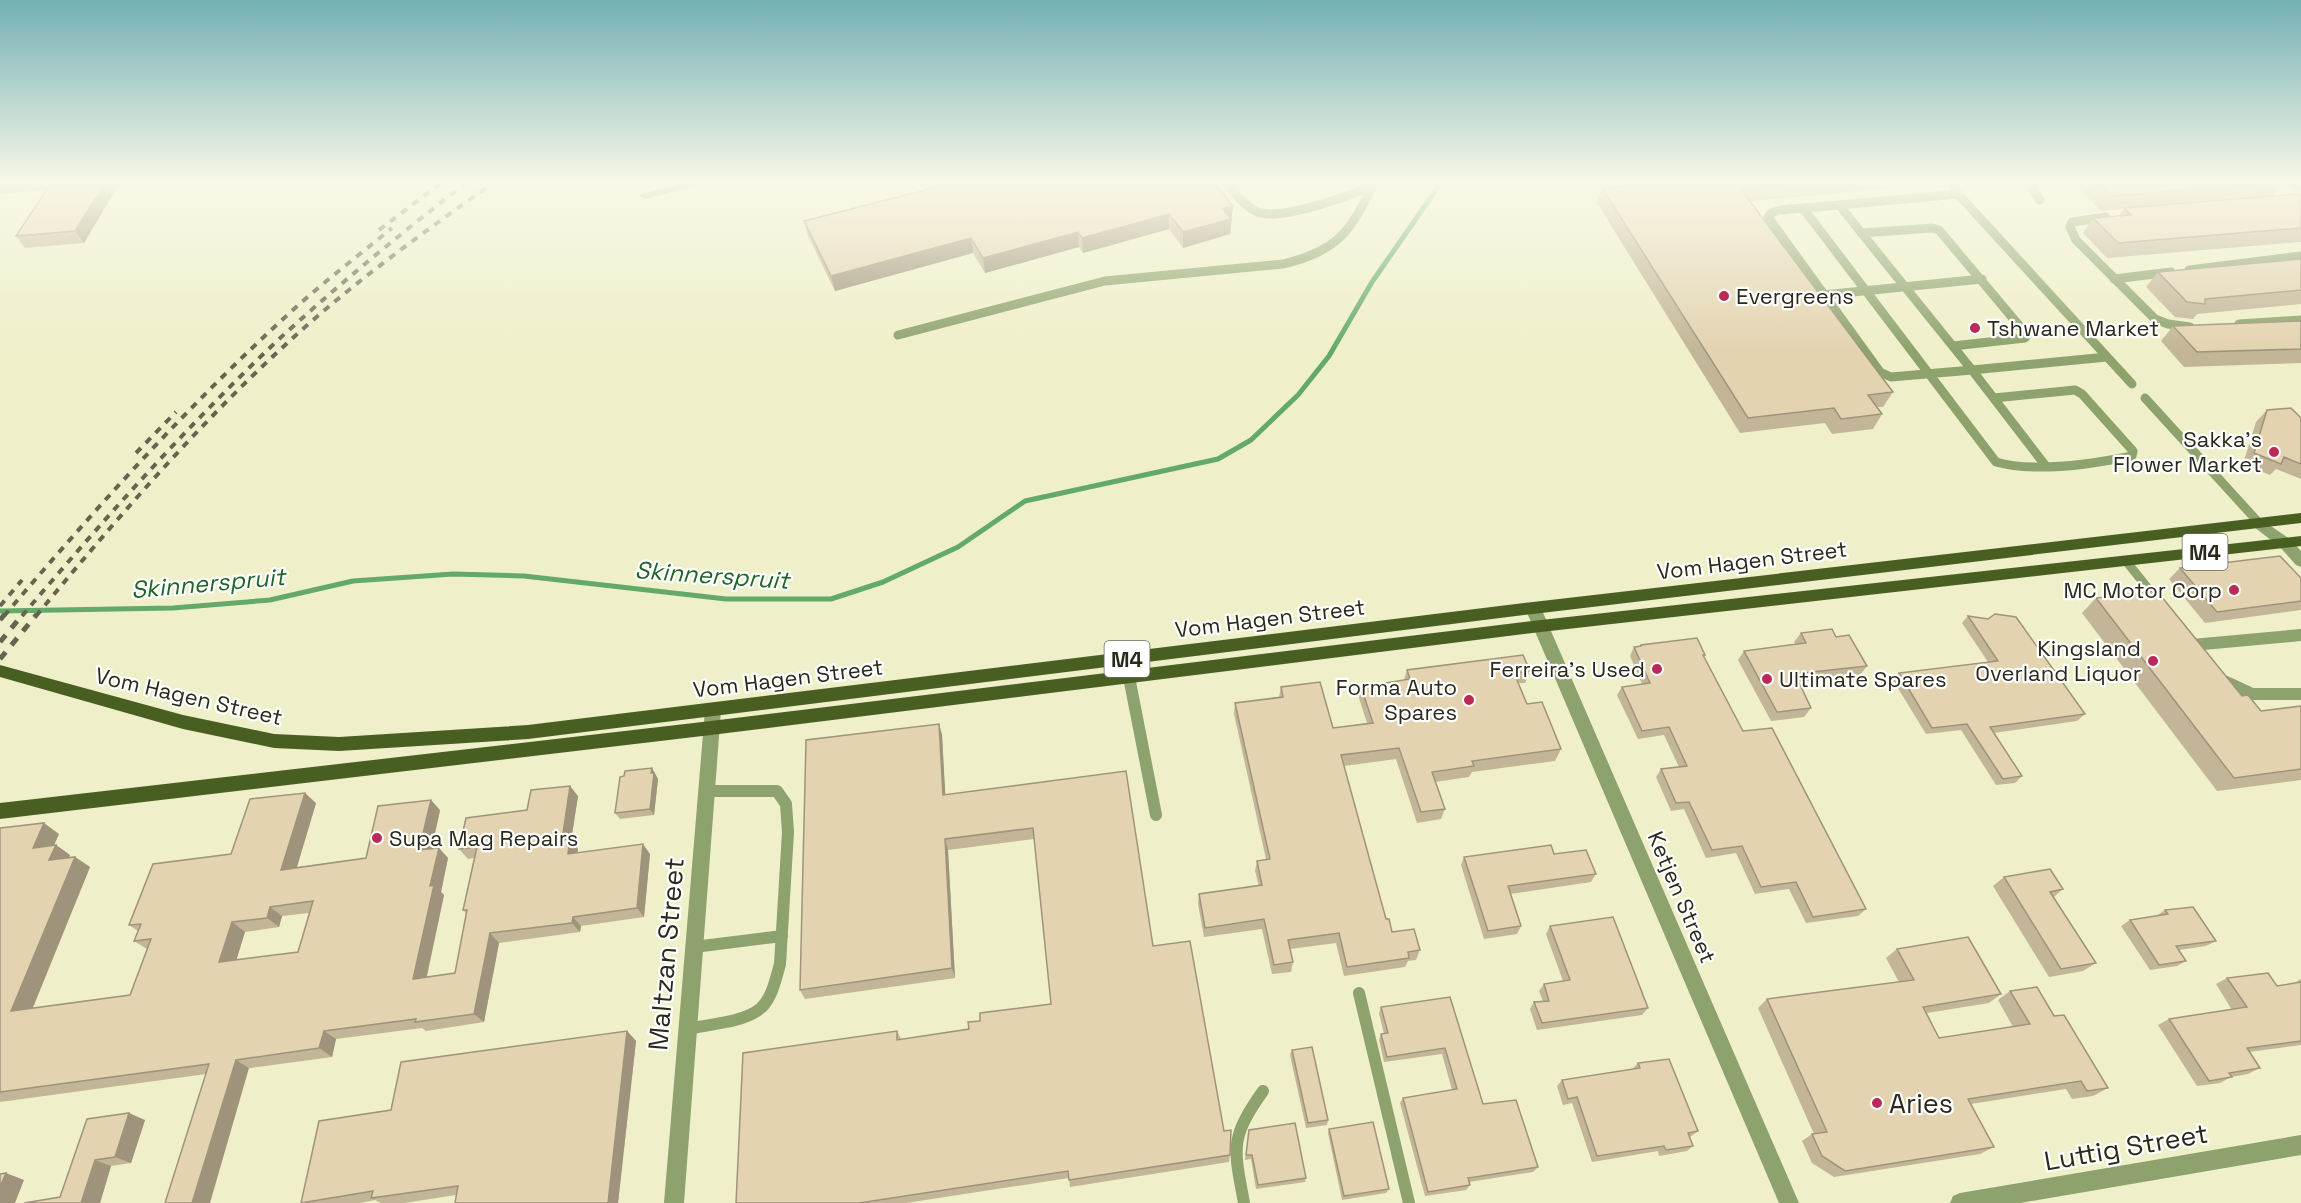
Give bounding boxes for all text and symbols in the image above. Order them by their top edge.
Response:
place label: Evergreens [1736,282,1854,310]
marker: Evergreens [1717,289,1731,303]
place label: Tshwane Market [1987,314,2159,342]
marker: Tshwane Market [1968,321,1982,335]
place label: Sakka's Flower Market [2113,425,2262,478]
marker: Sakka's Flower Market [2267,445,2281,459]
street label: Vom Hagen Street [1655,534,1849,586]
road number: M4 [2182,534,2228,570]
water label: Skinnerspruit [634,554,792,596]
water label: Skinnerspruit [130,561,288,605]
place label: MC Motor Corp [2064,576,2222,604]
marker: MC Motor Corp [2227,583,2241,597]
street label: Vom Hagen Street [1173,592,1367,644]
place label: Kingsland Overland Liquor [1975,634,2141,687]
road number: M4 [1104,641,1150,677]
street label: Vom Hagen Street [691,652,885,704]
marker: Kingsland Overland Liquor [2146,654,2160,668]
place label: Ferreira's Used [1490,655,1645,683]
street label: Vom Hagen Street [93,661,285,731]
marker: Ferreira's Used [1650,662,1664,676]
place label: Ultimate Spares [1779,665,1947,693]
marker: Ultimate Spares [1760,672,1774,686]
place label: Forma Auto Spares [1336,673,1457,726]
marker: Forma Auto Spares [1462,693,1476,707]
place label: Supa Mag Repairs [389,824,578,852]
street label: Ketjen Street [1642,827,1722,967]
marker: Supa Mag Repairs [370,831,384,845]
street label: Maltzan Street [640,856,692,1052]
place label: Aries [1889,1086,1953,1121]
marker: Aries [1870,1096,1884,1110]
street label: Luttig Street [2041,1115,2211,1179]

